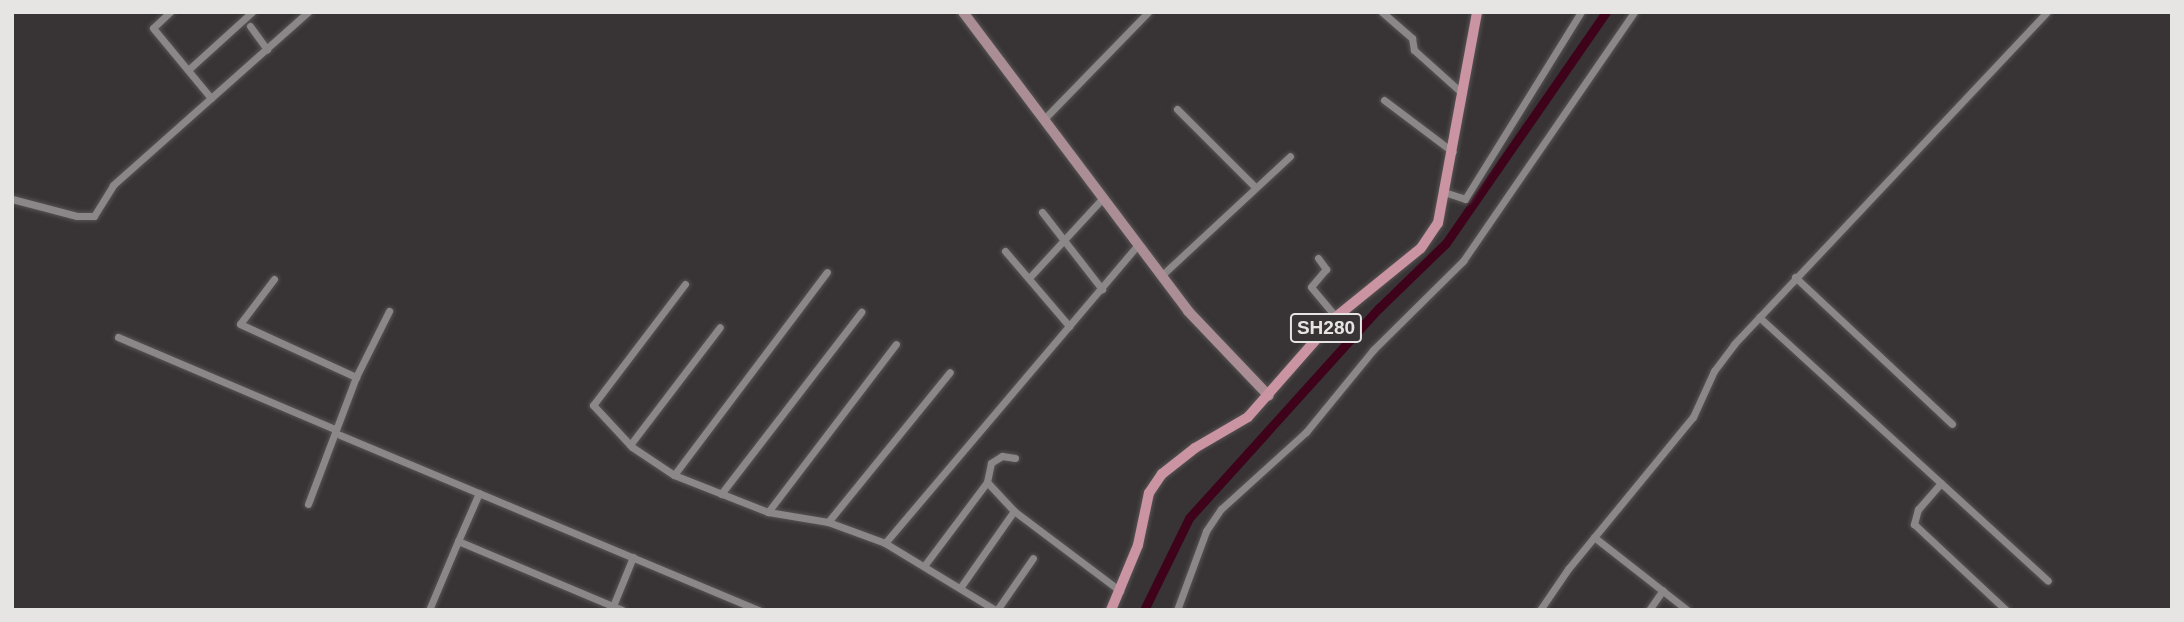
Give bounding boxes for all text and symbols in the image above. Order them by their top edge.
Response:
road number: SH280 [1289,312,1363,344]

